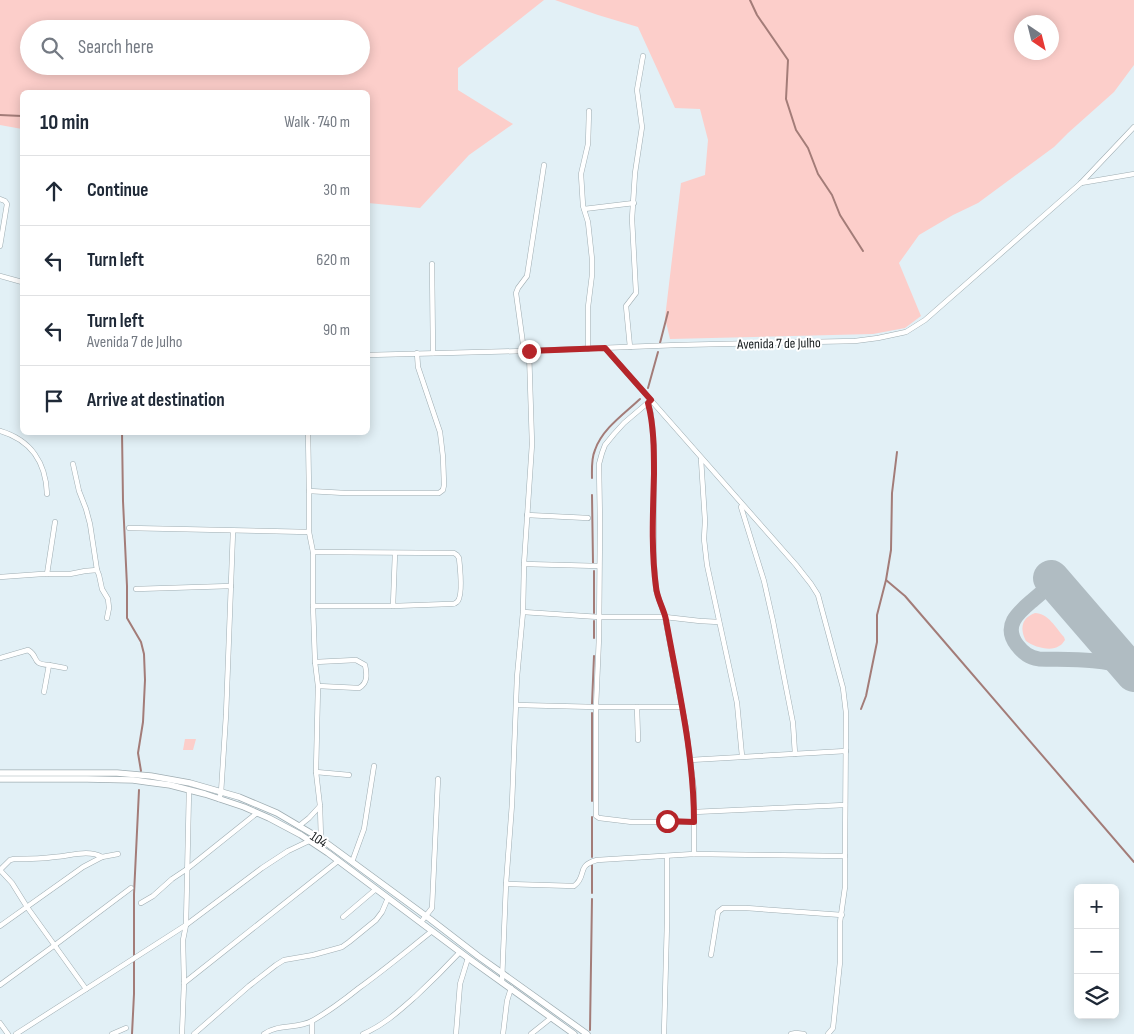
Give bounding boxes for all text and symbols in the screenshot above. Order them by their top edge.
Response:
north arrow [1014,15,1059,60]
search box [20,20,370,75]
icon: search [38,34,66,62]
text: Search here [78,36,154,59]
text: 10 min [40,110,89,135]
text: Walk · 740 m [284,113,350,132]
icon: ahead [40,177,68,205]
text: Continue [87,179,148,202]
text: 30 m [323,181,350,200]
icon: left [40,247,68,275]
text: Turn left [87,249,144,272]
text: 620 m [316,251,350,270]
text: Turn left [87,310,144,333]
icon: left [40,317,68,345]
text: 90 m [323,321,350,340]
text: Avenida 7 de Julho [87,333,182,352]
street label: Avenida 7 de Julho [736,334,821,353]
route end [518,340,541,363]
icon: arrive [40,387,68,415]
text: Arrive at destination [87,389,225,412]
route start [656,810,679,833]
street label: 104 [307,828,331,851]
map controls [1074,884,1119,1019]
button: + [1074,884,1119,929]
button: − [1074,929,1119,974]
button: layers [1074,974,1119,1019]

